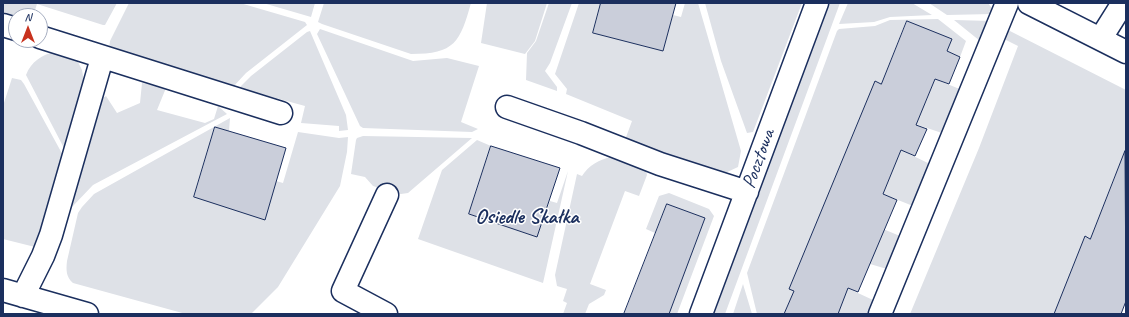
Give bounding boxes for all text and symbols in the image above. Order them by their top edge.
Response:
north arrow [8,8,48,48]
text: N [25,10,31,24]
street label: Pocztowa [737,126,781,192]
district label: Osiedle Skałka [475,204,579,230]

